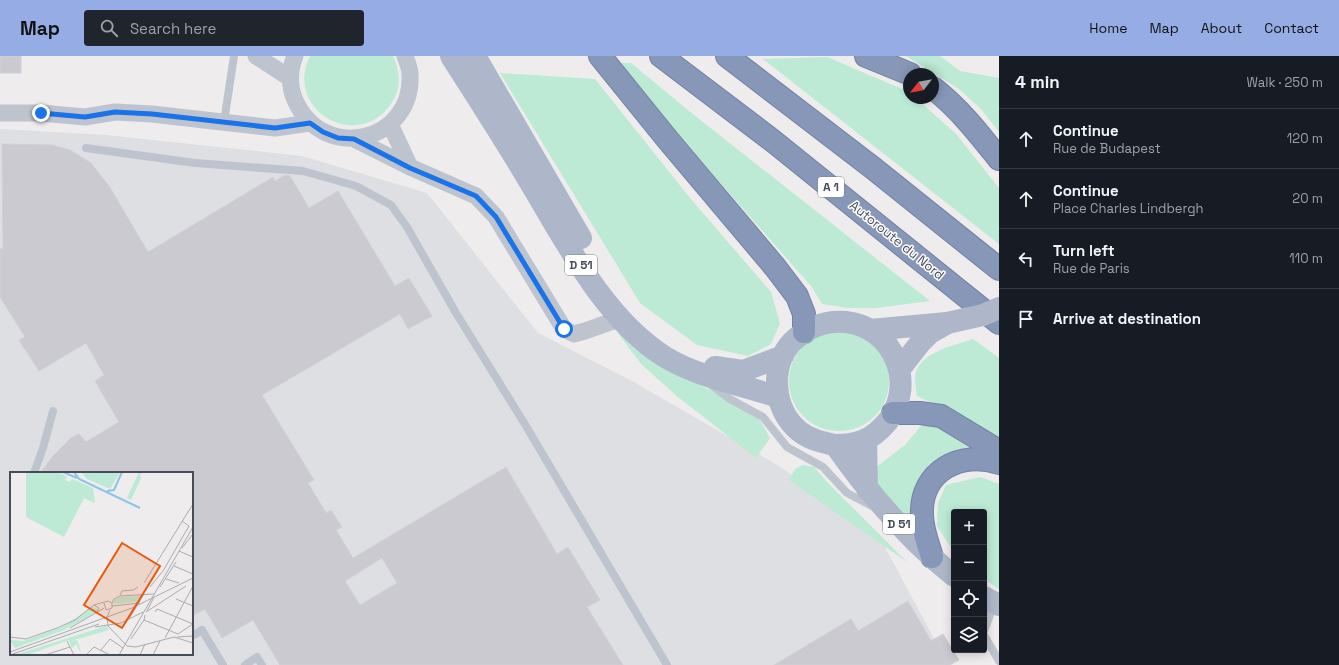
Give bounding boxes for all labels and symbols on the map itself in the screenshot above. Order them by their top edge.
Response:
north arrow [903,68,939,104]
route end [32,104,50,122]
road number: A 1 [818,177,844,197]
street label: Autoroute du Nord [846,197,948,283]
road number: D 51 [565,255,597,275]
route start [555,320,573,338]
inset map [10,472,193,655]
road number: D 51 [883,514,915,534]

